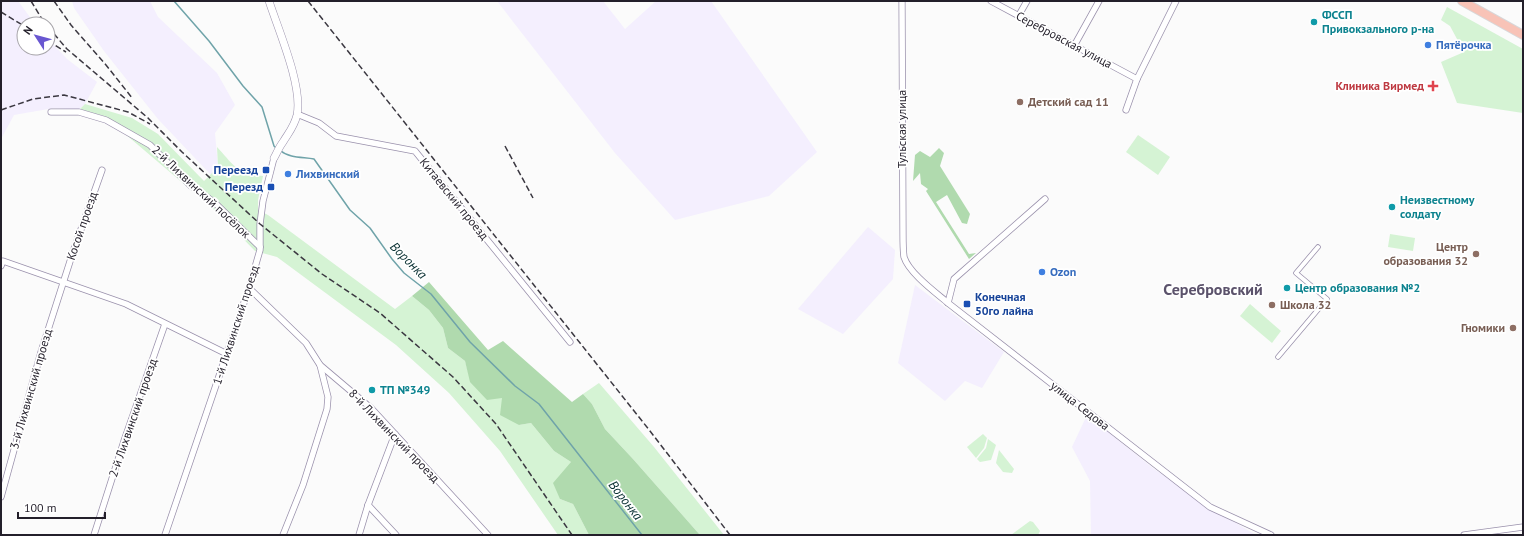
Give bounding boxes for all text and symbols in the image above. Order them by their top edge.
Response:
place label: ФССП Привокзального р-на [1322,7,1434,36]
street label: Серебровская улица [1013,8,1115,71]
north arrow [16,16,56,56]
marker: ФССП Привокзального р-на [1309,17,1319,27]
text: N [20,23,36,37]
place label: Пятёрочка [1436,37,1492,52]
marker: Пятёрочка [1423,40,1433,50]
place label: Клиника Вирмед [1336,78,1424,93]
marker: Клиника Вирмед [1427,80,1439,92]
street label: Тульская улица [894,90,909,168]
place label: Детский сад 11 [1028,94,1109,109]
marker: Детский сад 11 [1015,97,1025,107]
street label: 2-й Лихвинский посёлок [149,142,254,241]
street label: Китаевский проезд [417,155,492,243]
place label: Переезд [214,162,258,177]
marker: Переезд [261,165,271,175]
place label: Лихвинский [295,166,360,181]
marker: Лихвинский [283,169,293,179]
place label: Перезд [225,179,263,194]
marker: Перезд [266,182,276,192]
street label: Косой проезд [63,189,100,262]
place label: Неизвестному солдату [1400,192,1475,221]
marker: Неизвестному солдату [1387,202,1397,212]
water label: Воронка [387,238,431,283]
place label: Центр образования 32 [1383,239,1469,268]
marker: Центр образования 32 [1471,249,1481,259]
street label: 1-й Лихвинский проезд [209,263,262,386]
place label: Ozon [1050,264,1076,279]
marker: Ozon [1037,267,1047,277]
district label: Серебровский [1163,279,1263,299]
place label: Центр образования №2 [1295,280,1420,295]
marker: Центр образования №2 [1282,283,1292,293]
place label: Конечная 50го лайна [975,289,1034,318]
place label: Школа 32 [1280,297,1331,312]
marker: Конечная 50го лайна [962,299,972,309]
marker: Школа 32 [1267,300,1277,310]
place label: Гномики [1461,320,1505,335]
marker: Гномики [1508,323,1518,333]
street label: 3-й Лихвинский проезд [6,327,55,451]
street label: 2-й Лихвинский проезд [105,356,160,479]
street label: улица Седова [1048,378,1113,433]
place label: ТП №349 [380,382,430,397]
marker: ТП №349 [367,385,377,395]
street label: 8-й Лихвинский проезд [346,386,443,486]
water label: Воронка [605,477,647,524]
scale bar [18,494,105,520]
text: 100 m [24,500,57,515]

